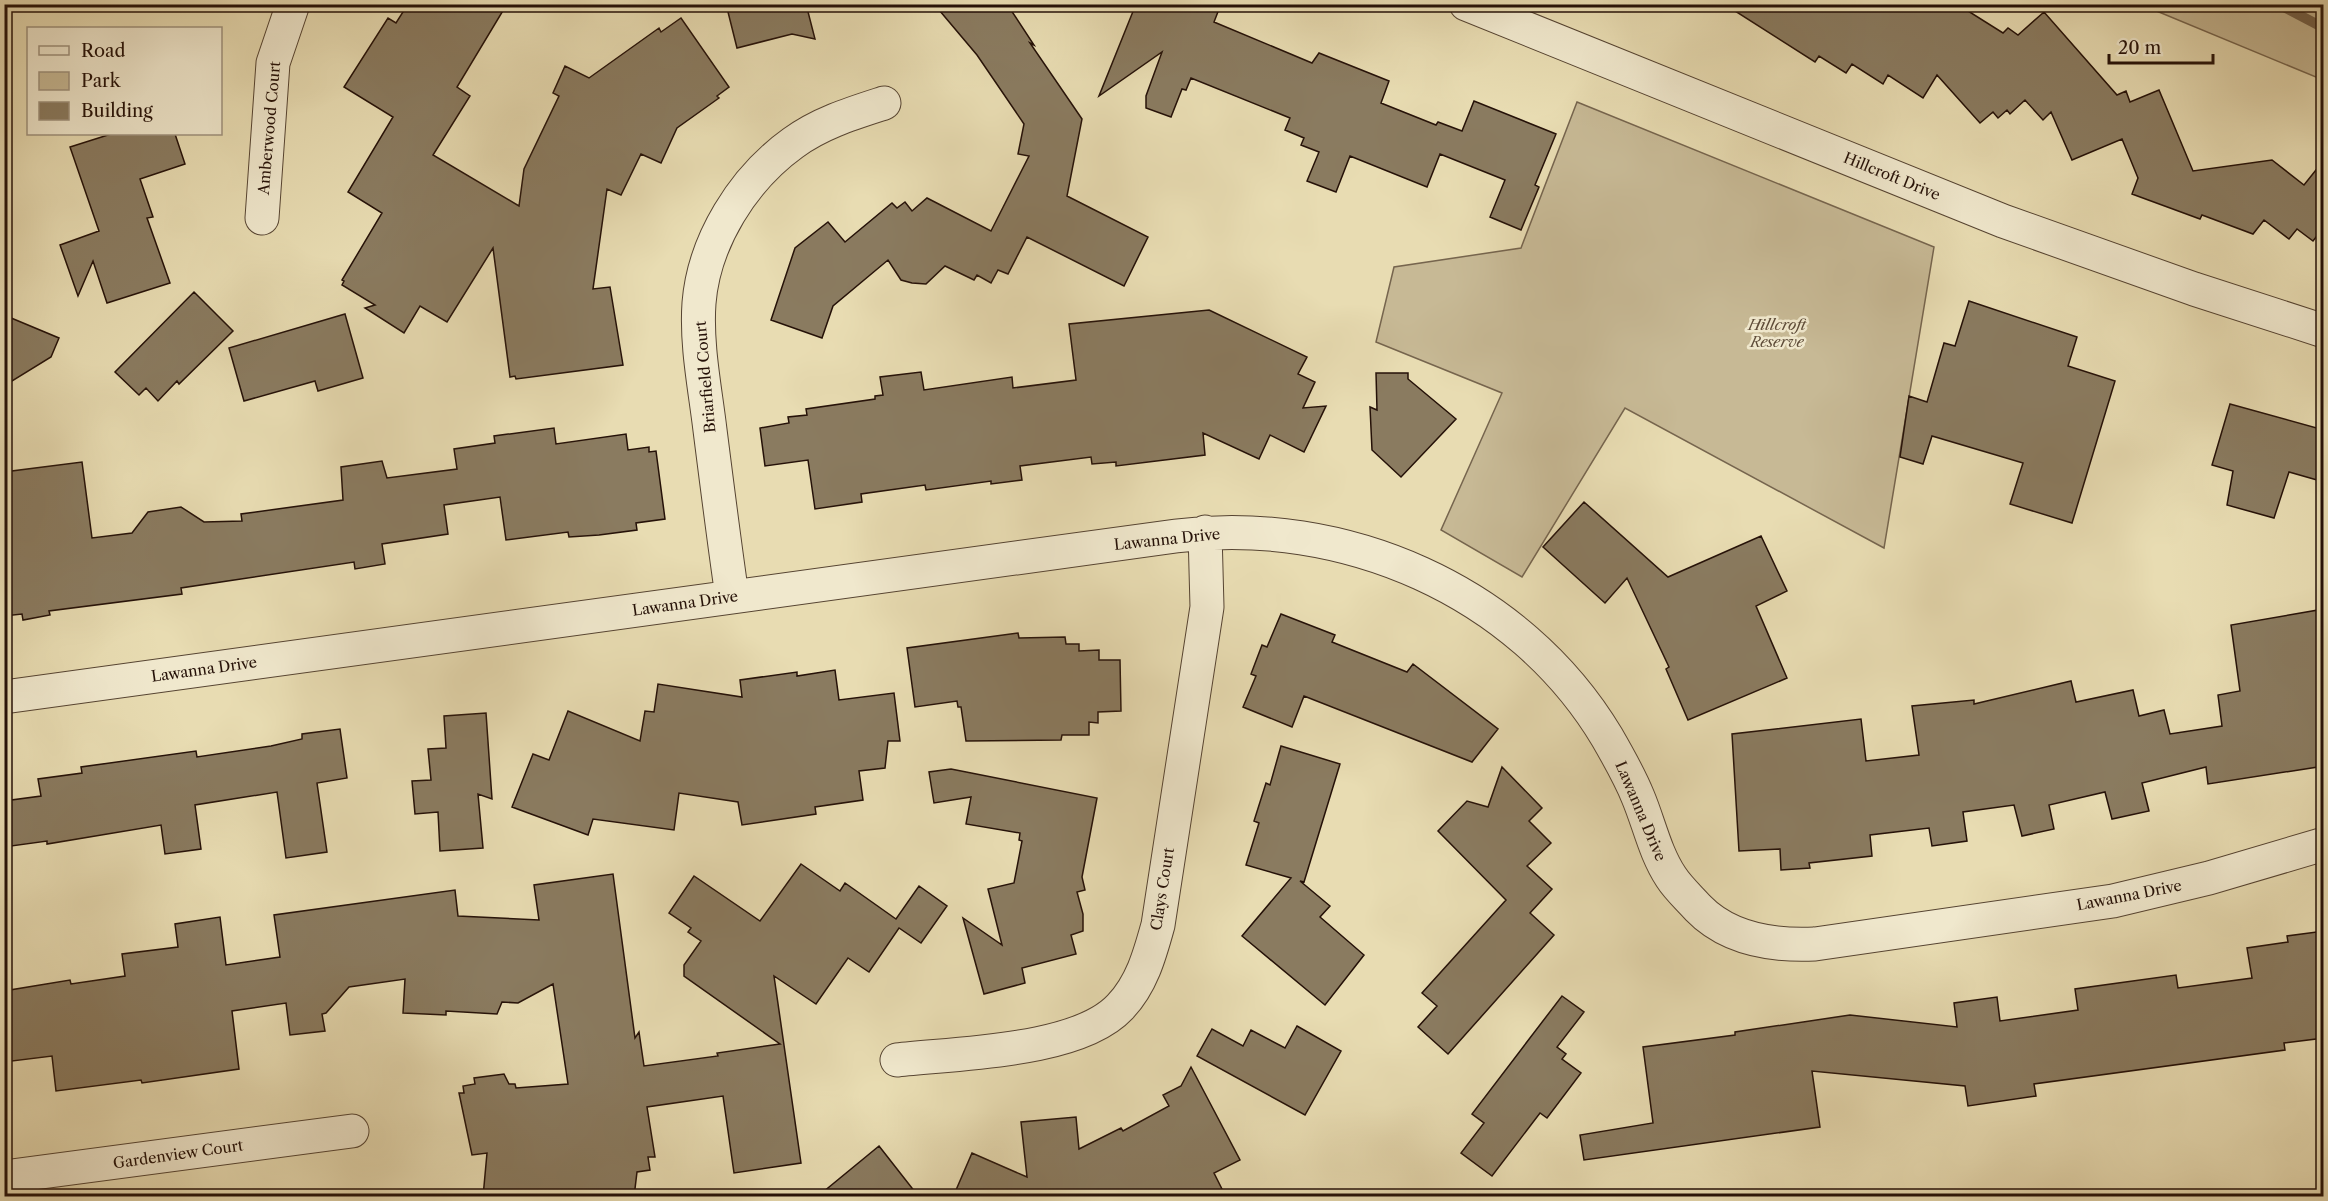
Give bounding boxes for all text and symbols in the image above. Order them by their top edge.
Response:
legend [27,27,222,135]
scale bar [2109,27,2212,65]
text: 20 m [2118,37,2162,59]
text: Road [81,40,126,62]
street label: Amberwood Court [254,60,284,197]
text: Park [81,70,122,92]
text: Building [81,100,153,122]
street label: Hillcroft Drive [1841,148,1943,204]
park label: Hillcroft Reserve [1747,315,1807,351]
street label: Briarfield Court [691,319,719,434]
street label: Lawanna Drive [1113,524,1221,554]
street label: Lawanna Drive [631,586,739,620]
street label: Lawanna Drive [150,652,258,686]
street label: Lawanna Drive [1611,758,1671,864]
street label: Clays Court [1146,845,1178,932]
street label: Lawanna Drive [2075,875,2183,915]
street label: Gardenview Court [112,1135,245,1173]

